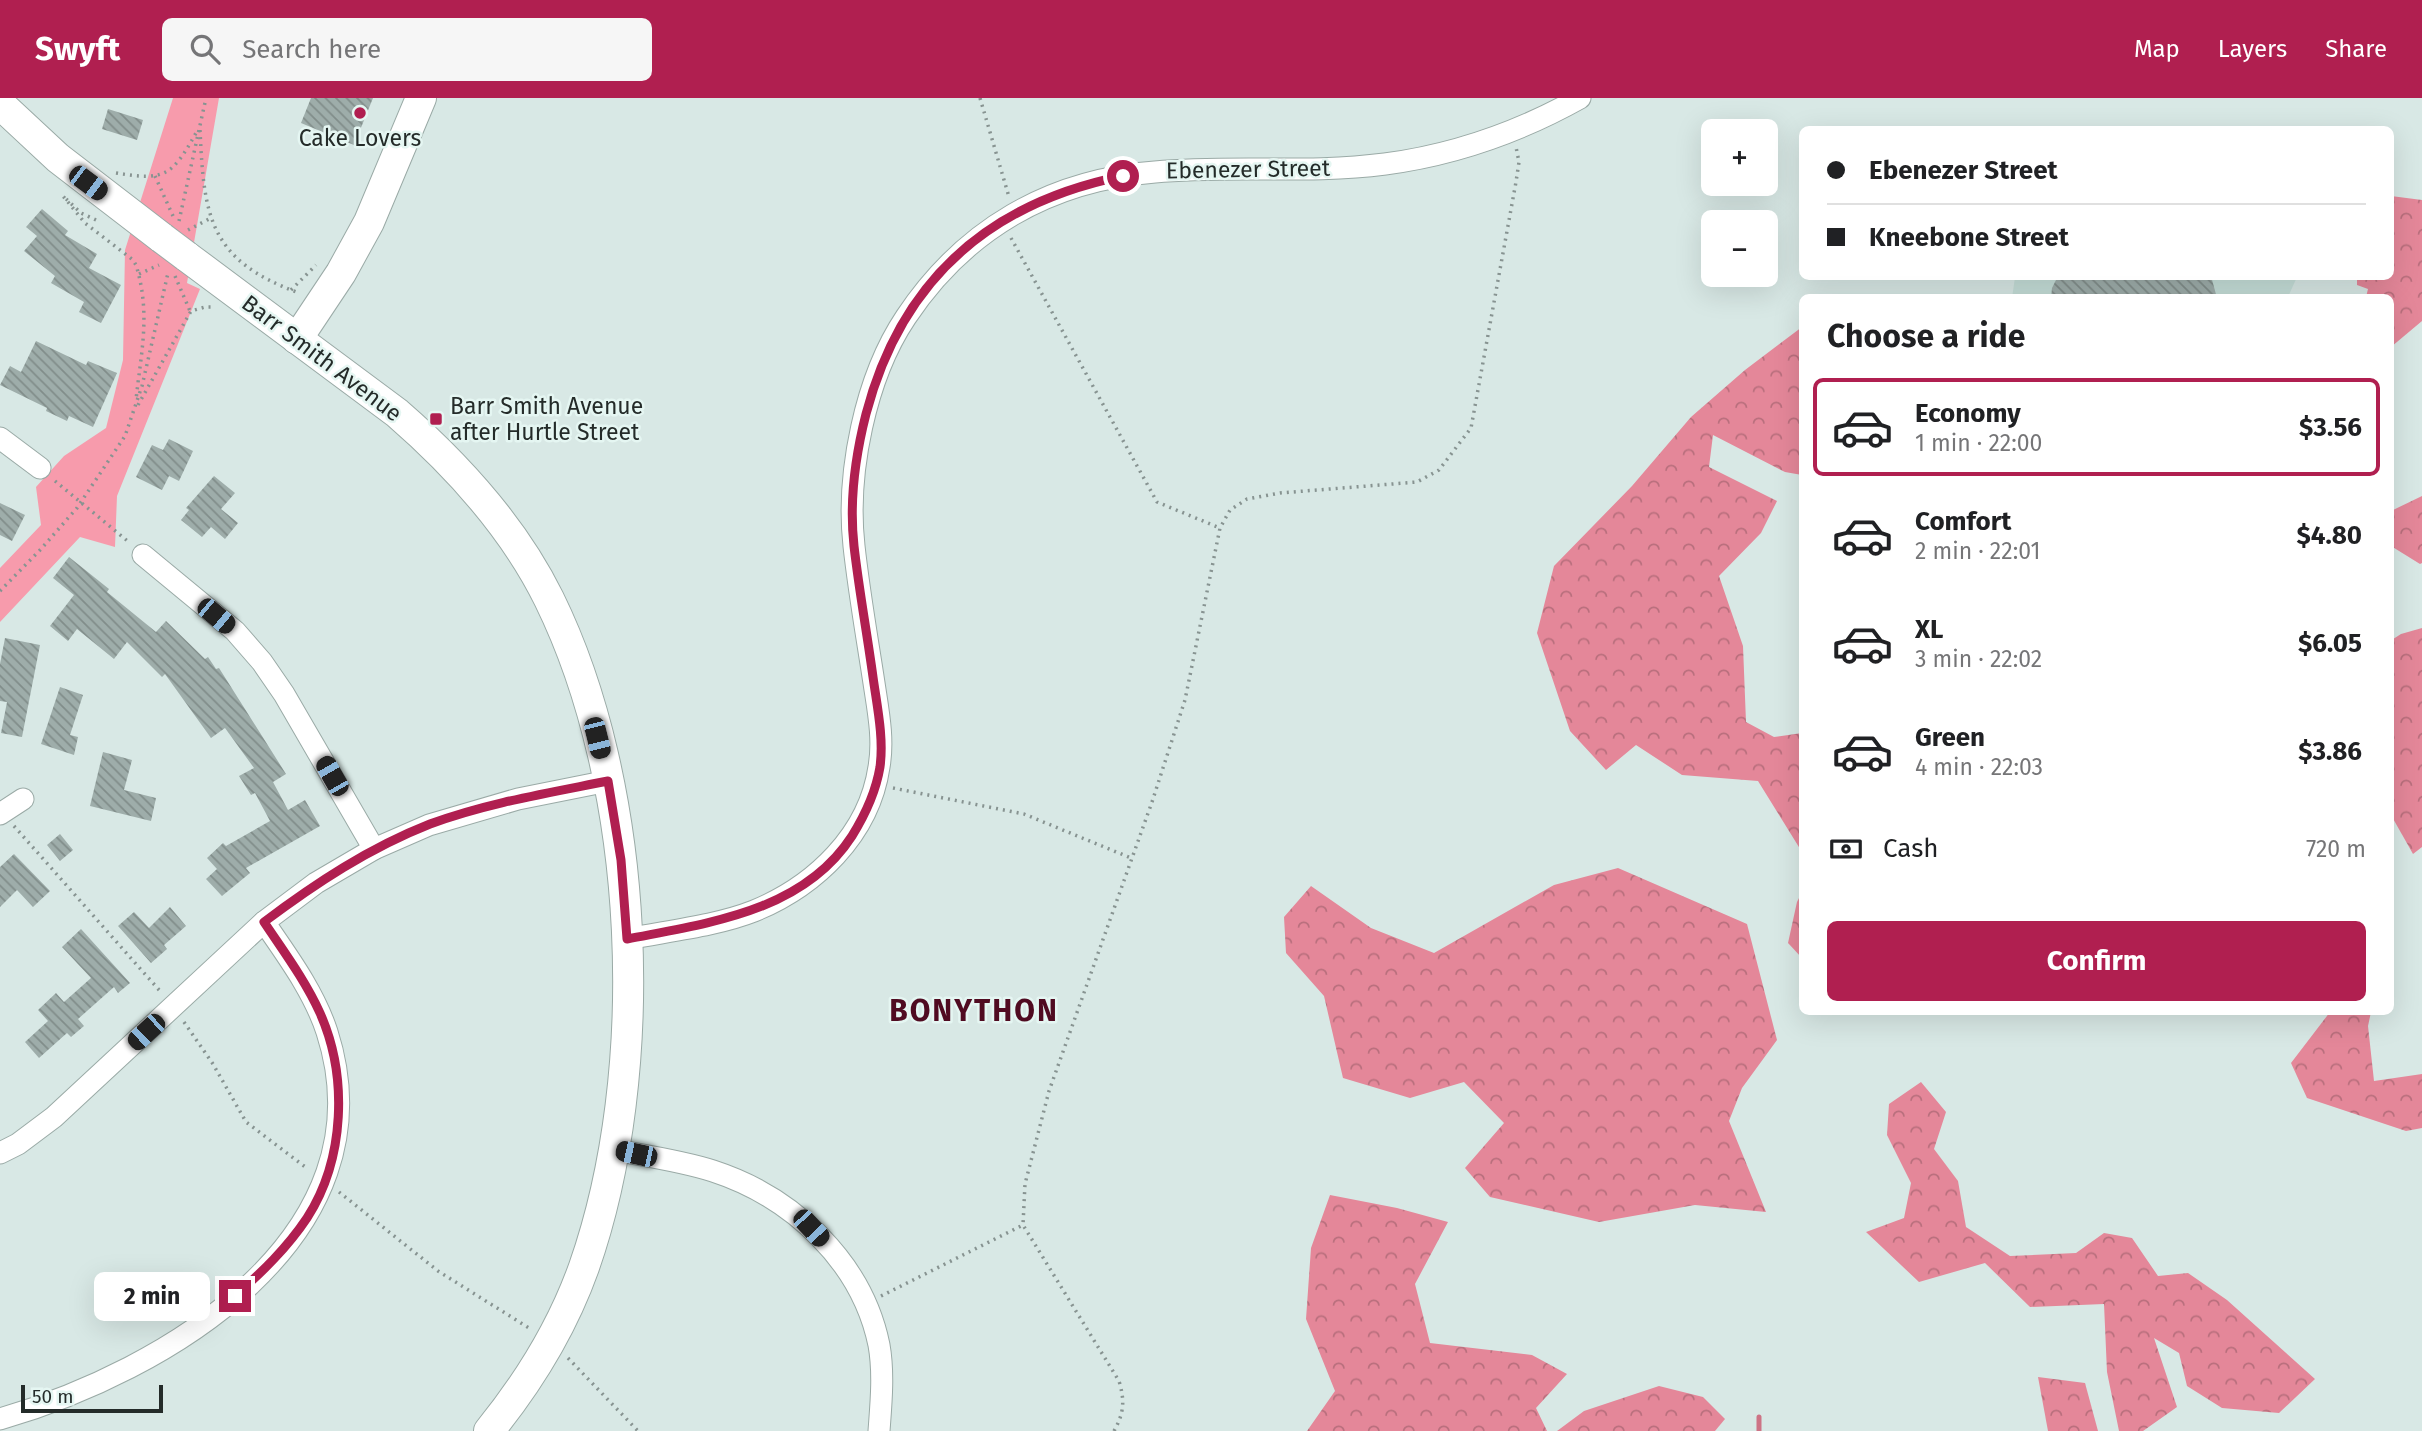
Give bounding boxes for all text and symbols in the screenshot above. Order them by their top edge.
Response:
search box [162,18,652,81]
text: Swyft [35,29,120,69]
icon: search [186,30,224,68]
text: Search here [242,34,381,65]
text: Map [2134,35,2180,63]
text: Layers [2218,35,2287,63]
text: Share [2325,35,2387,63]
marker: Cake Lovers [352,105,368,121]
map controls [1701,119,1778,287]
button: + [1701,119,1778,196]
place label: Cake Lovers [299,124,421,152]
street label: Ebenezer Street [1166,154,1331,184]
text: Ebenezer Street [1869,155,2058,186]
route start [1107,160,1139,192]
car [65,162,112,204]
button: − [1701,210,1778,287]
text: Kneebone Street [1869,222,2069,253]
street label: Barr Smith Avenue [236,289,408,427]
text: Choose a ride [1827,317,2025,355]
place label: Barr Smith Avenue after Hurtle Street [450,392,643,446]
icon: car [1831,396,1894,459]
text: Economy [1915,398,2021,429]
marker: Barr Smith Avenue after Hurtle Street [428,411,444,427]
text: $3.56 [2299,412,2362,443]
text: 1 min · 22:00 [1915,429,2042,457]
icon: car [1831,504,1894,567]
text: Comfort [1915,506,2011,537]
text: $4.80 [2296,520,2362,551]
text: 2 min · 22:01 [1915,537,2040,565]
car [194,594,239,638]
icon: car [1831,612,1894,675]
text: XL [1915,614,1943,645]
text: $6.05 [2298,628,2362,659]
text: 3 min · 22:02 [1915,645,2042,673]
car [582,715,613,761]
icon: car [1831,720,1894,783]
text: Green [1915,722,1985,753]
text: $3.86 [2298,736,2362,767]
car [313,753,352,799]
text: 4 min · 22:03 [1915,753,2043,781]
icon: cash [1827,830,1865,868]
text: Cash [1883,833,1939,864]
text: 720 m [2306,835,2366,863]
button: Confirm [1827,921,2366,1001]
district label: BONYTHON [889,993,1059,1029]
car [124,1010,169,1054]
car [614,1139,659,1169]
car [789,1205,834,1251]
callout: 2 min [95,1272,210,1320]
route end [219,1280,251,1312]
text: 2 min [124,1282,180,1310]
scale bar [21,1382,163,1414]
text: 50 m [32,1385,73,1408]

